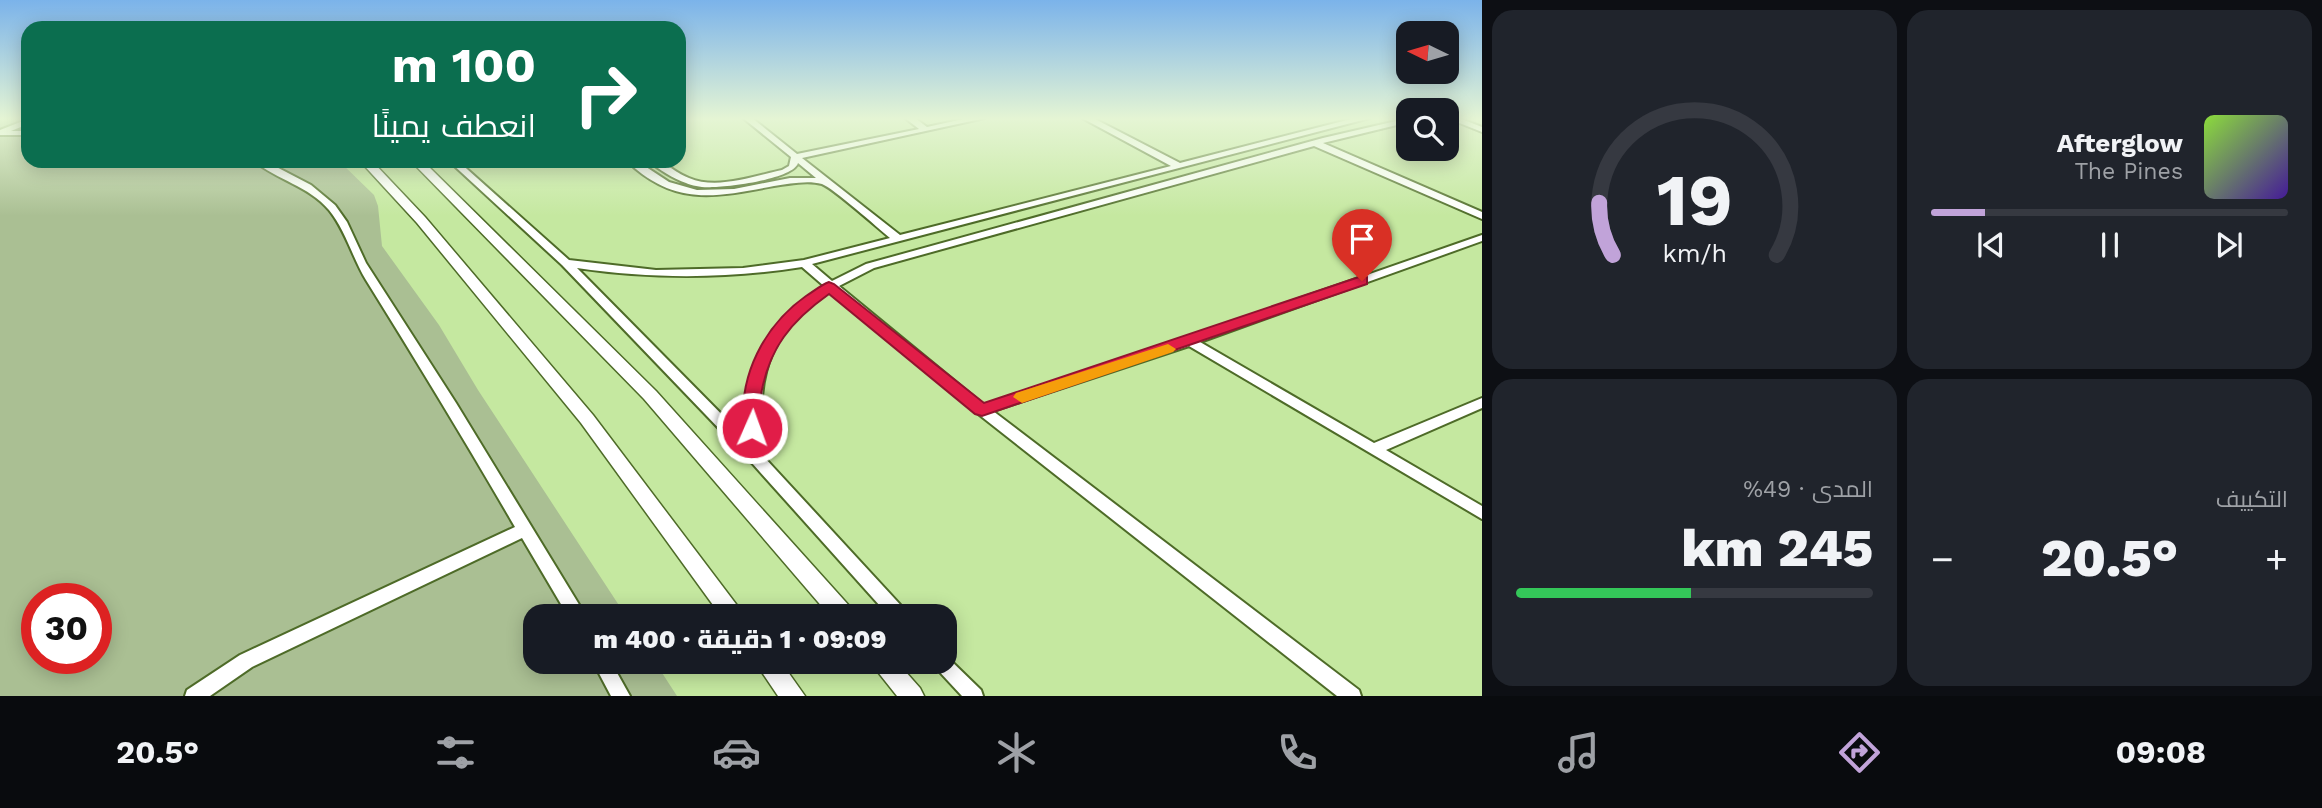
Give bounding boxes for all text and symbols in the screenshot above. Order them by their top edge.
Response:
north arrow [1396,21,1460,84]
map controls [1396,21,1459,161]
text: 100 m [392,36,536,94]
icon: right [560,49,651,140]
button: search [1396,98,1459,161]
text: انعطف يمينًا [371,107,536,145]
text: Afterglow [2057,128,2183,158]
text: 19 [1656,158,1733,244]
text: The Pines [2074,158,2183,185]
pin [1332,209,1392,281]
icon: arrive [1343,220,1381,258]
icon: previous [1972,226,2010,264]
icon: pause [2091,226,2129,264]
icon: next [2210,226,2248,264]
text: km/h [1662,239,1727,268]
position arrow [715,391,789,465]
text: المدى · 49% [1743,476,1873,503]
text: التكييف [2216,486,2288,513]
text: 245 km [1682,518,1873,579]
text: 20.5° [2041,528,2178,589]
text: − [1931,537,1954,581]
text: + [2265,537,2288,581]
speed limit sign: 30 [21,583,112,674]
text: 09:09 · 1 دقيقة · 400 m [593,624,887,654]
icon: filters [431,728,480,777]
icon: car [712,728,761,777]
icon: climate [992,728,1041,777]
icon: phone [1273,728,1322,777]
icon: music [1554,728,1603,777]
icon: directions [1835,728,1884,777]
text: 20.5° [116,733,199,771]
text: 09:08 [2115,733,2206,771]

